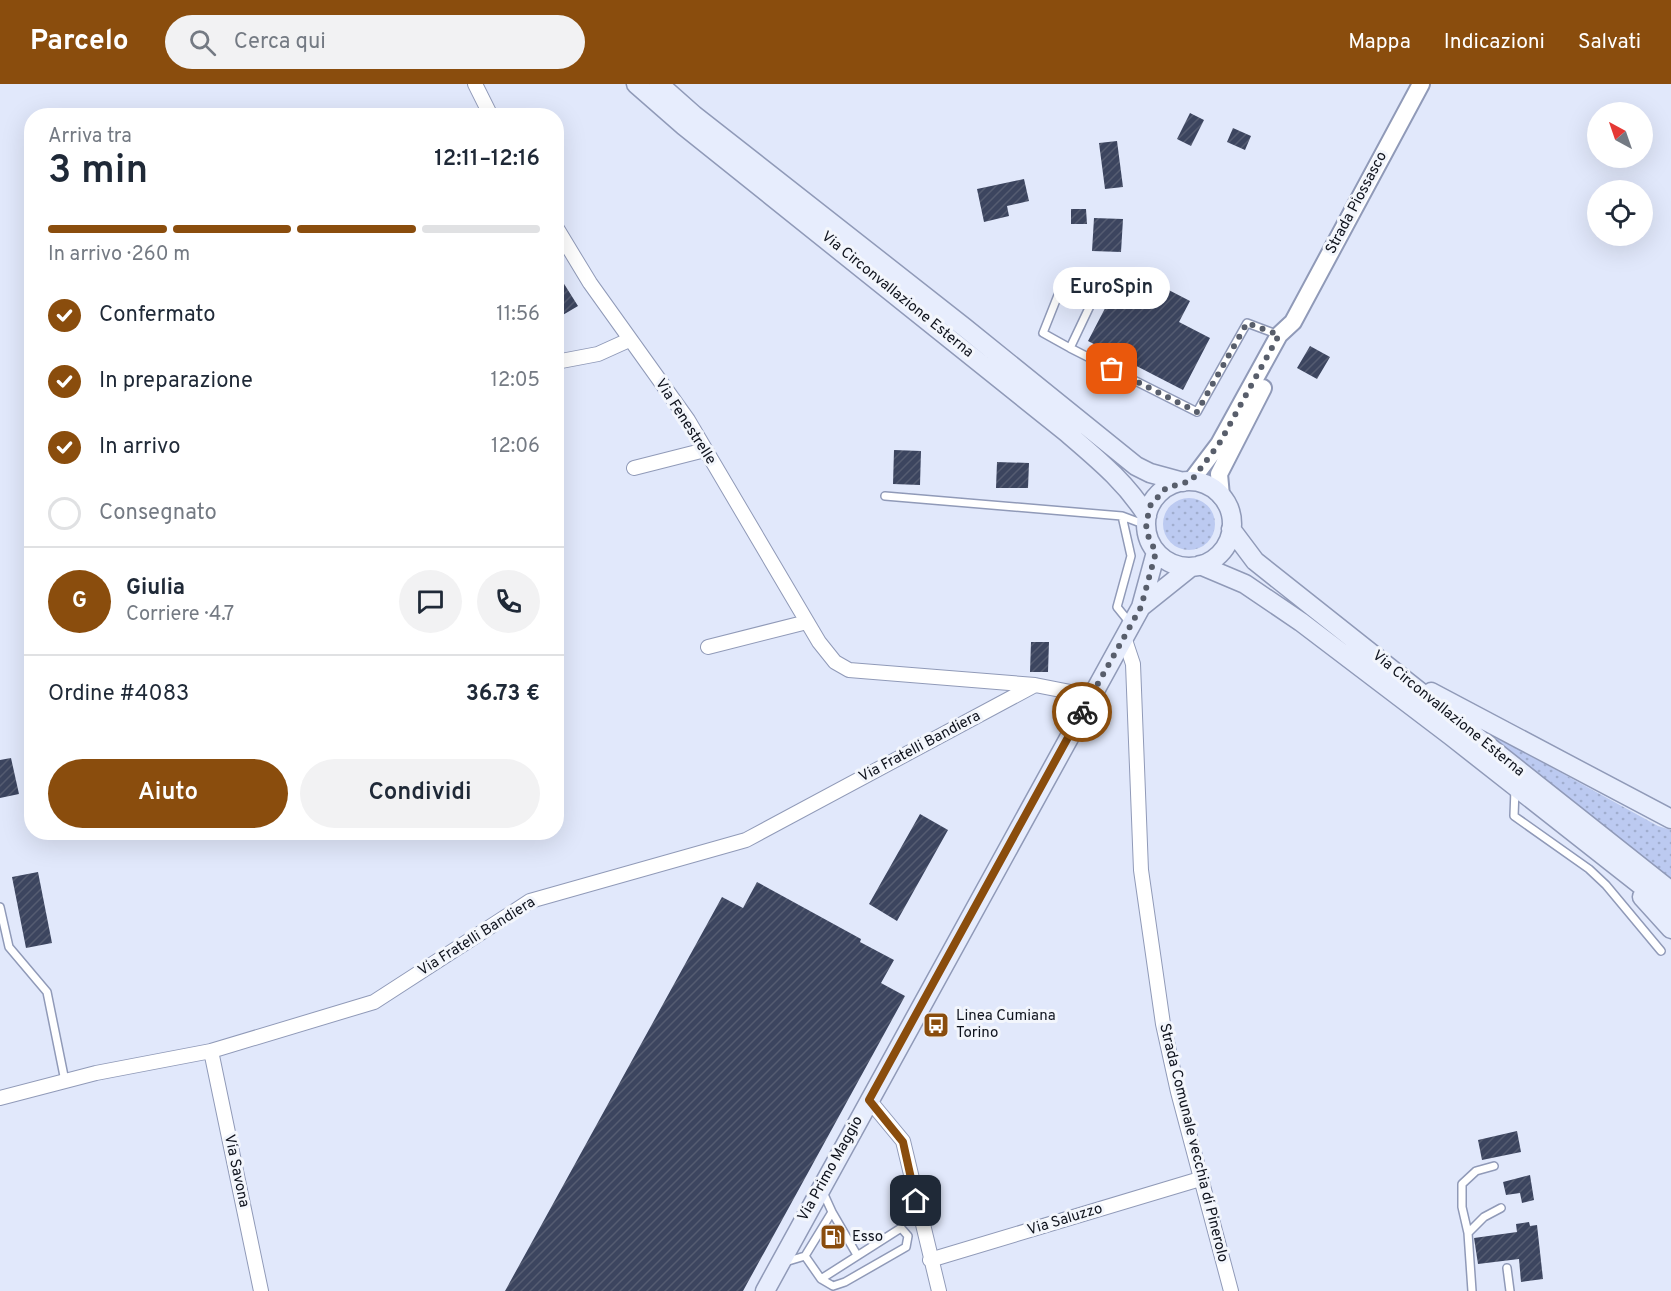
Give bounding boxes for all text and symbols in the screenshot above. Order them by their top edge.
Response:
search box [165,15,585,69]
text: Parcelo [30,24,129,60]
icon: search [186,26,219,59]
text: Cerca qui [234,29,326,56]
text: Mappa [1348,29,1411,56]
text: Indicazioni [1444,29,1545,56]
text: Salvati [1578,29,1641,56]
north arrow [1587,102,1653,168]
map controls [1587,102,1653,246]
text: Arriva tra [48,124,132,150]
text: 12:11–12:16 [434,146,540,173]
text: 3 min [48,148,148,197]
street label: Strada Piossasco [1322,148,1392,258]
button: locate [1587,180,1653,246]
street label: Via Circonvallazione Esterna [817,228,977,362]
text: In arrivo · 260 m [48,242,190,268]
callout: EuroSpin [1054,267,1170,309]
text: EuroSpin [1070,275,1153,301]
icon: check [48,299,81,332]
text: Confermato [99,302,216,329]
text: 11:56 [496,302,540,328]
pin [1086,343,1137,394]
icon: bag [1095,352,1128,385]
icon: check [48,365,81,398]
text: In preparazione [99,368,253,395]
text: 12:05 [491,368,540,394]
street label: Via Fenestrelle [650,376,720,468]
icon: check [48,431,81,464]
text: In arrivo [99,434,181,461]
text: 12:06 [491,434,540,460]
text: Consegnato [99,500,217,527]
button: chat [399,570,462,633]
button: phone [477,570,540,633]
text: Giulia [126,575,185,602]
text: G [72,588,87,615]
text: Corriere · 4.7 [126,602,234,628]
street label: Via Circonvallazione Esterna [1368,647,1528,781]
text: Ordine #4083 [48,681,189,708]
text: 36.73 € [466,681,540,708]
courier [1052,682,1112,742]
icon: bike [1066,696,1099,729]
street label: Via Fratelli Bandiera [856,707,984,787]
button: Aiuto [48,759,288,828]
button: Condividi [300,759,540,828]
street label: Via Fratelli Bandiera [415,893,539,981]
place label: Linea Cumiana Torino [956,1007,1056,1043]
bus stop icon: Linea Cumiana Torino [921,1010,951,1040]
street label: Strada Comunale vecchia di Pinerolo [1154,1022,1232,1264]
street label: Via Primo Maggio [794,1113,868,1225]
street label: Via Savona [219,1133,253,1209]
pin [890,1175,941,1226]
icon: home [899,1184,932,1217]
street label: Via Saluzzo [1025,1200,1105,1240]
fuel station icon: Esso [818,1222,848,1252]
place label: Esso [852,1228,883,1247]

